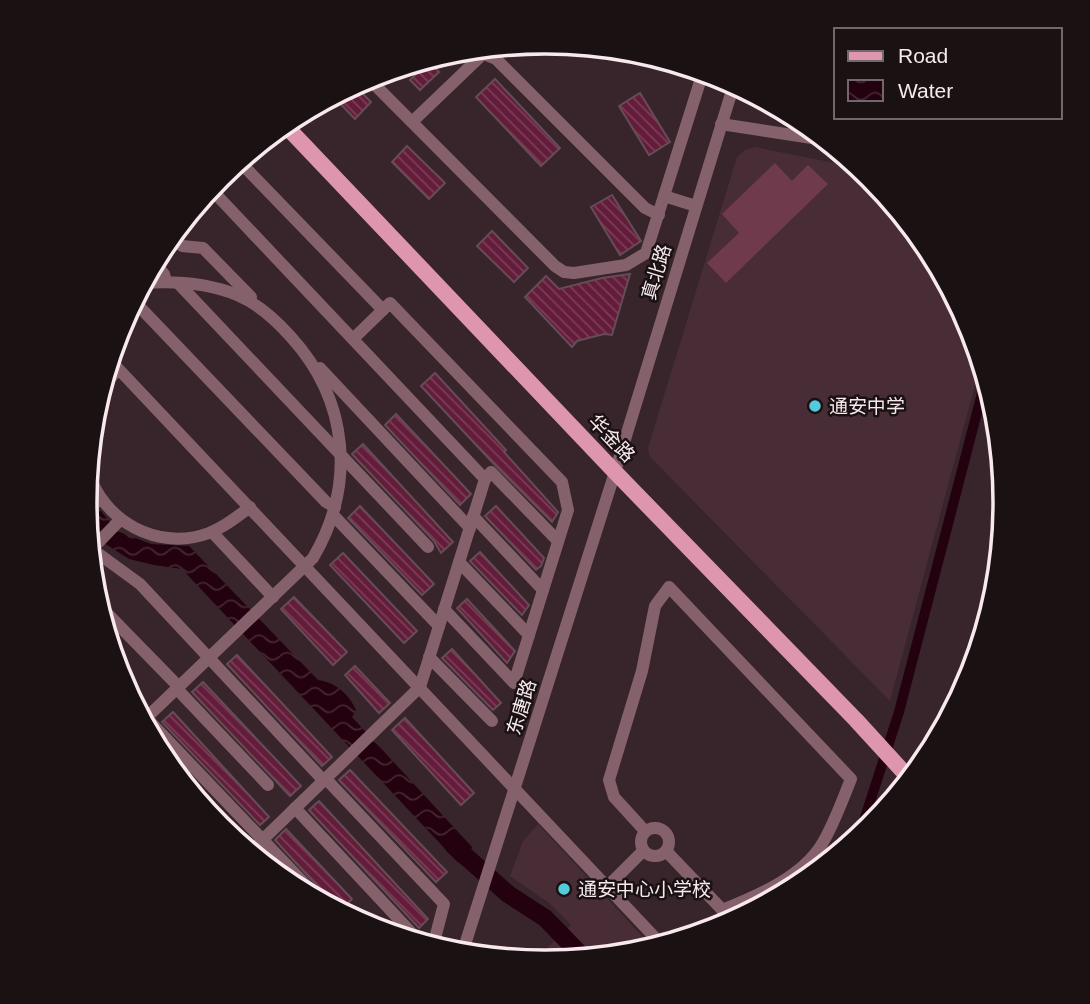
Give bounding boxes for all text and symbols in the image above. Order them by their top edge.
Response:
legend [834,28,1062,119]
text: Road [898,44,948,67]
text: Water [898,79,953,102]
street label: 真北路 [638,242,675,302]
place label: 通安中学 [829,396,905,417]
marker: 通安中学 [807,398,823,414]
street label: 华金路 [584,411,639,466]
street label: 东唐路 [503,677,540,737]
place label: 通安中心小学校 [578,879,711,900]
marker: 通安中心小学校 [556,881,572,897]

